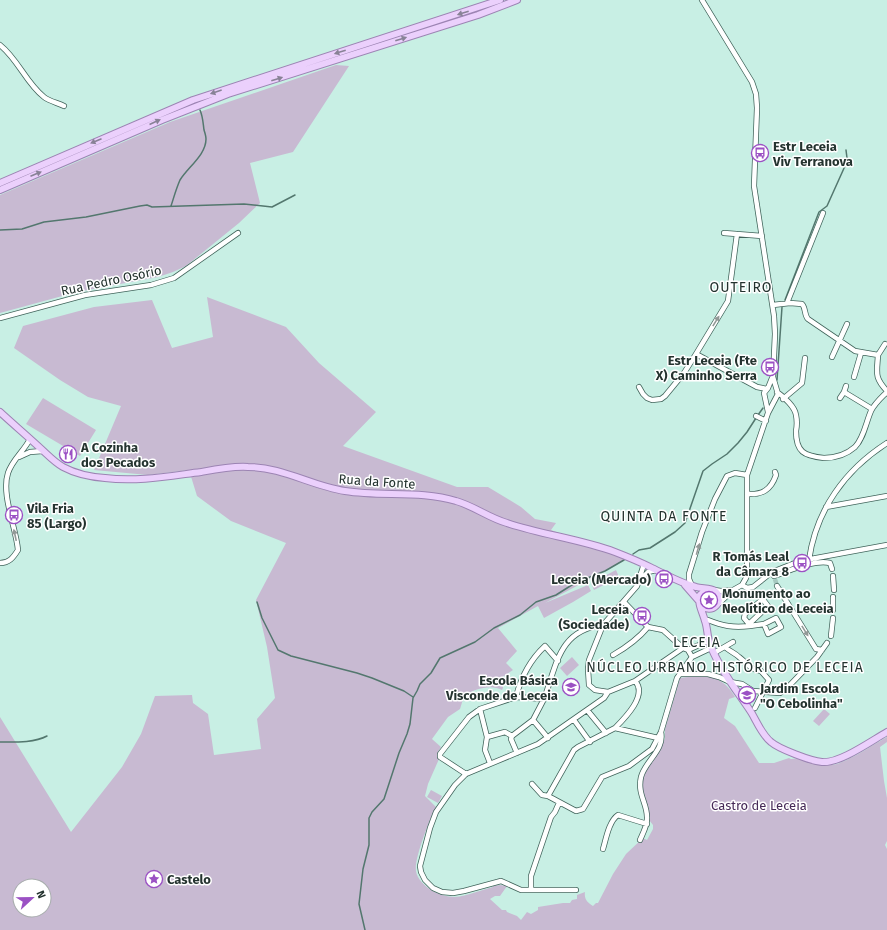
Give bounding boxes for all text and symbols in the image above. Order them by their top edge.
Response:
one-way arrow [457,10,469,16]
one-way arrow [396,36,408,42]
one-way arrow [333,49,345,55]
one-way arrow [272,76,284,82]
one-way arrow [209,89,221,95]
one-way arrow [150,119,162,125]
one-way arrow [90,138,101,144]
place label: Estr Leceia Viv Terranova [772,139,853,169]
bus stop icon: Estr Leceia Viv Terranova [750,143,770,163]
one-way arrow [30,171,41,177]
street label: Rua Pedro Osório [59,262,163,298]
district label: OUTEIRO [710,279,772,296]
one-way arrow [713,315,720,327]
place label: Estr Leceia (Fte X) Caminho Serra [655,353,757,383]
bus stop icon: Estr Leceia (Fte X) Caminho Serra [760,357,780,377]
place label: A Cozinha dos Pecados [80,440,156,470]
restaurant icon: A Cozinha dos Pecados [58,444,78,464]
street label: Rua da Fonte [338,471,416,492]
place label: Vila Fria 85 (Largo) [26,501,86,531]
bus stop icon: Vila Fria 85 (Largo) [4,505,24,525]
district label: QUINTA DA FONTE [600,508,728,525]
one-way arrow [12,529,18,541]
one-way arrow [695,543,701,555]
place label: R Tomás Leal da Câmara 8 [712,549,789,579]
bus stop icon: R Tomás Leal da Câmara 8 [792,553,812,573]
bus stop icon: Leceia (Mercado) [654,569,674,589]
place label: Leceia (Mercado) [551,572,651,587]
place label: Monumento ao Neolítico de Leceia [722,586,834,616]
place icon: Monumento ao Neolítico de Leceia [699,590,719,610]
place label: Leceia (Sociedade) [559,602,629,632]
bus stop icon: Leceia (Sociedade) [632,606,652,626]
one-way arrow [801,626,809,636]
district label: LECEIA [673,634,721,651]
district label: NÚCLEO URBANO HISTÓRICO DE LECEIA [586,658,864,676]
place label: Escola Básica Visconde de Leceia [445,673,558,703]
school or university icon: Escola Básica Visconde de Leceia [561,677,581,697]
place label: Jardim Escola "O Cebolinha" [759,681,843,711]
school or university icon: Jardim Escola "O Cebolinha" [737,685,757,705]
park label: Castro de Leceia [711,798,807,813]
place icon: Castelo [144,869,164,889]
place label: Castelo [167,872,211,887]
north arrow [12,878,52,918]
text: N [33,889,48,900]

